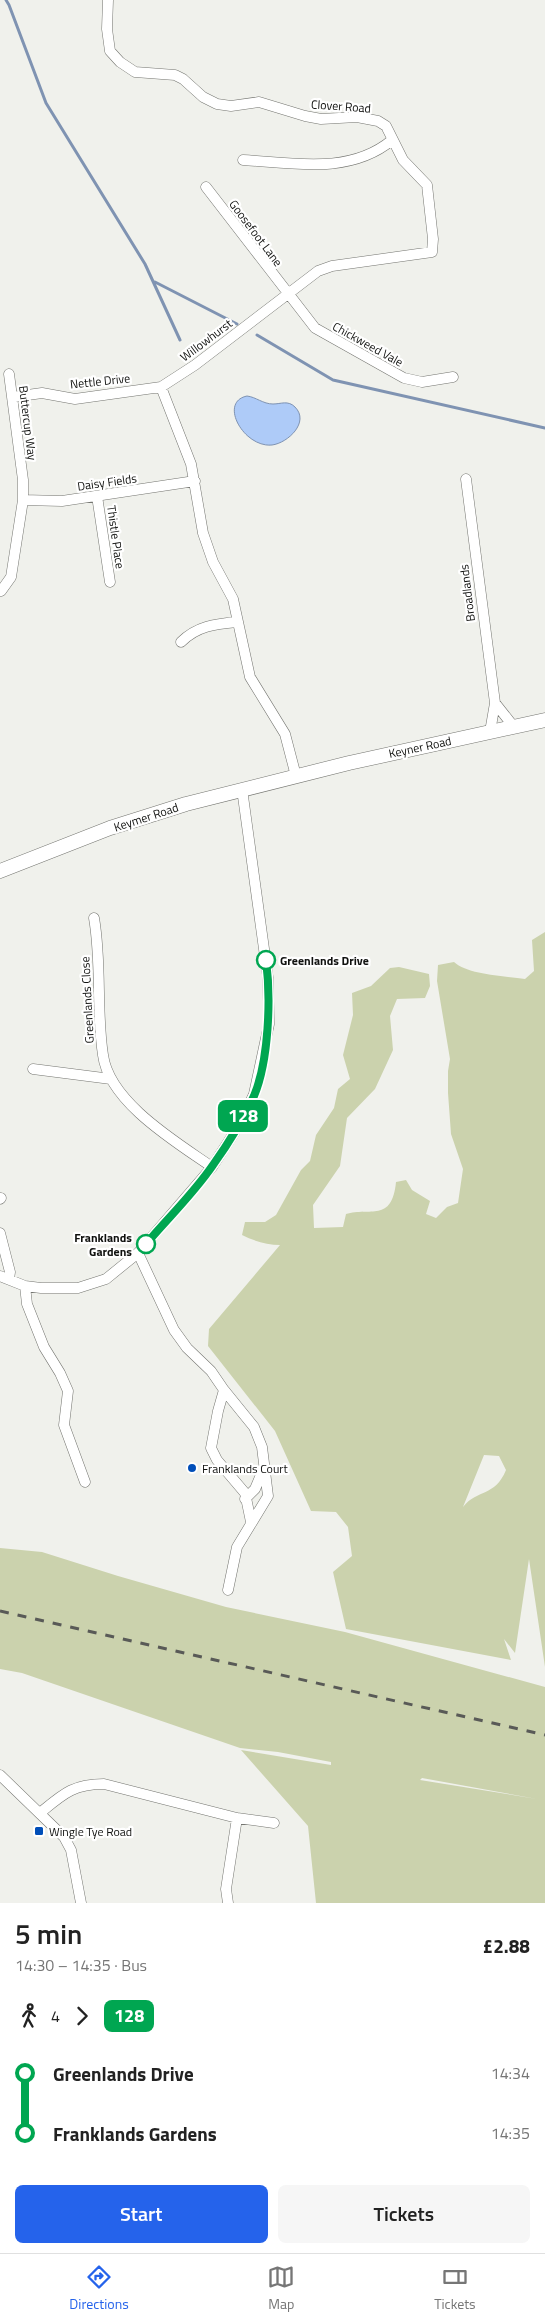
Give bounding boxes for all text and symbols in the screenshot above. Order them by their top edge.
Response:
street label: Clover Road [310,94,372,118]
street label: Goosefoot Lane [225,196,287,270]
street label: Willowhurst [176,314,237,366]
street label: Chickweed Vale [329,317,407,371]
street label: Nettle Drive [69,368,131,394]
street label: Buttercup Way [14,385,42,462]
street label: Daisy Fields [76,468,138,496]
street label: Thistle Place [102,504,130,570]
street label: Broadlands [454,563,480,623]
street label: Keyner Road [387,731,453,763]
street label: Keymer Road [111,798,181,836]
marker: Greenlands Drive [256,950,276,970]
place label: Greenlands Drive [280,951,369,970]
street label: Greenlands Close [75,956,99,1044]
line badge: 128 [214,1100,272,1132]
text: 128 [228,1102,258,1129]
place label: Franklands Gardens [74,1228,132,1261]
marker: Franklands Gardens [136,1234,156,1254]
place label: Franklands Court [202,1459,288,1478]
marker: Franklands Court [186,1462,198,1474]
place label: Wingle Tye Road [49,1822,132,1841]
marker: Wingle Tye Road [33,1825,45,1837]
text: 5 min [15,1912,82,1955]
text: £2.88 [483,1931,530,1960]
text: 14:30 – 14:35 · Bus [15,1953,147,1977]
icon: walk [15,2002,43,2030]
icon: forward [68,2002,96,2030]
text: 128 [114,2002,144,2029]
text: 4 [51,2004,60,2028]
text: Greenlands Drive [53,2059,194,2088]
text: 14:34 [491,2061,530,2085]
text: Franklands Gardens [53,2119,217,2148]
text: 14:35 [491,2121,530,2145]
button: Start [15,2185,268,2243]
button: Tickets [278,2185,530,2243]
tab: Directions [69,2263,129,2314]
tab: Map [267,2263,295,2314]
tab: Tickets [434,2263,476,2314]

